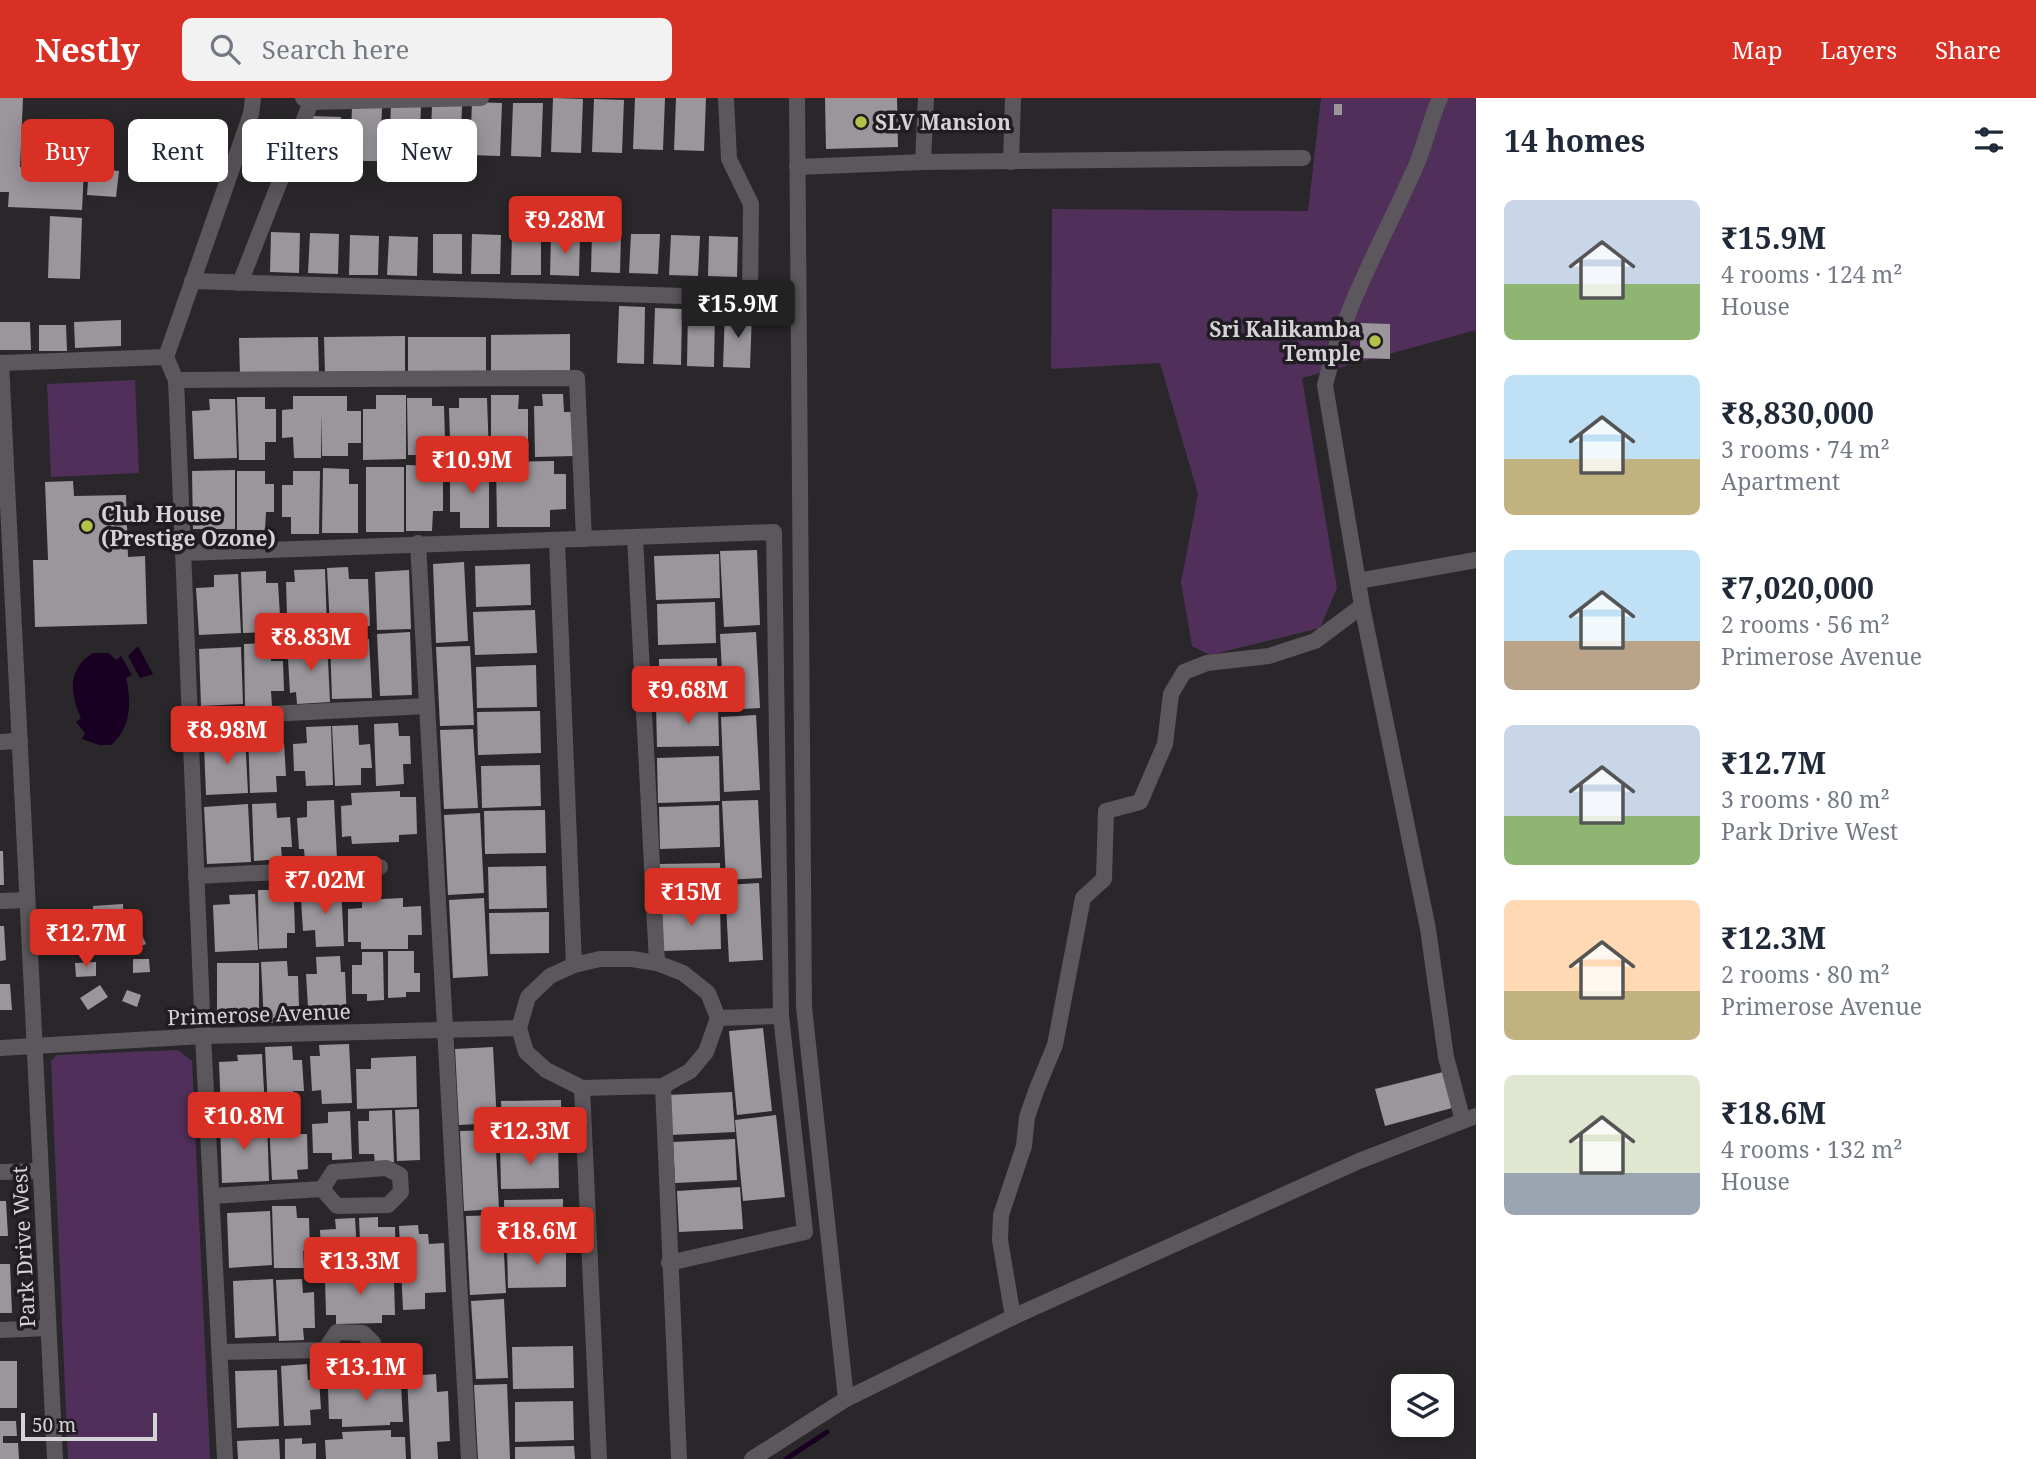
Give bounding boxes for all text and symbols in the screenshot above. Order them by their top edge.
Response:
search box [182,18,672,81]
text: Nestly [35,27,140,72]
icon: search [206,30,244,68]
text: Search here [262,31,409,67]
text: Map [1732,33,1783,66]
text: Layers [1821,33,1897,66]
text: Share [1935,33,2001,66]
place label: SLV Mansion [875,108,1011,136]
marker: SLV Mansion [853,114,869,130]
chip: Buy [21,119,114,182]
chip: Rent [128,119,228,182]
chip: Filters [242,119,363,182]
chip: New [377,119,477,182]
text: 14 homes [1504,120,1645,161]
icon: filters [1970,121,2008,159]
pin: ₹9.28M [508,197,622,256]
text: ₹9.28M [525,203,605,235]
text: ₹15.9M [1721,217,1826,258]
icon: home [1560,228,1644,312]
text: 4 rooms · 124 m² [1721,258,1903,290]
pin: ₹15.9M [681,280,795,340]
text: ₹15.9M [698,287,778,319]
text: House [1721,290,1790,322]
place label: Sri Kalikamba Temple [1209,315,1361,367]
marker: Sri Kalikamba Temple [1367,333,1383,349]
text: ₹8,830,000 [1721,392,1874,433]
icon: home [1560,403,1644,487]
text: 3 rooms · 74 m² [1721,433,1890,465]
pin: ₹10.9M [415,436,529,496]
text: ₹10.9M [432,443,512,475]
text: Apartment [1721,465,1840,497]
place label: Club House (Prestige Ozone) [101,500,276,552]
marker: Club House (Prestige Ozone) [79,518,95,534]
text: ₹7,020,000 [1721,567,1874,608]
icon: home [1560,578,1644,662]
text: 2 rooms · 56 m² [1721,608,1890,640]
pin: ₹8.83M [254,614,368,673]
text: ₹8.83M [271,620,351,652]
text: Primerose Avenue [1721,640,1922,672]
pin: ₹9.68M [631,666,745,726]
text: ₹9.68M [648,673,728,705]
pin: ₹8.98M [170,706,284,766]
text: ₹8.98M [187,713,267,745]
text: ₹12.7M [1721,742,1826,783]
icon: home [1560,753,1644,837]
text: 3 rooms · 80 m² [1721,783,1890,815]
text: Park Drive West [1721,815,1898,847]
pin: ₹7.02M [268,856,382,916]
text: ₹7.02M [285,863,365,895]
pin: ₹15M [650,868,732,928]
text: ₹15M [661,875,721,907]
pin: ₹12.7M [29,910,143,969]
text: ₹12.7M [46,916,126,948]
text: ₹12.3M [1721,917,1826,958]
icon: home [1560,928,1644,1012]
text: 2 rooms · 80 m² [1721,958,1890,990]
text: Primerose Avenue [1721,990,1922,1022]
street label: Primerose Avenue [167,997,351,1031]
text: ₹18.6M [1721,1092,1826,1133]
pin: ₹10.8M [187,1093,301,1152]
text: ₹10.8M [204,1099,284,1131]
icon: home [1560,1103,1644,1187]
pin: ₹12.3M [473,1108,587,1167]
text: ₹12.3M [490,1114,570,1146]
text: 4 rooms · 132 m² [1721,1133,1903,1165]
text: House [1721,1165,1790,1197]
street label: Park Drive West [5,1166,41,1328]
pin: ₹18.6M [480,1208,594,1267]
text: ₹18.6M [497,1214,577,1246]
pin: ₹13.3M [303,1238,417,1297]
text: ₹13.3M [320,1244,400,1276]
pin: ₹13.1M [309,1344,423,1403]
text: ₹13.1M [326,1350,406,1382]
map controls [1391,1374,1454,1437]
button: layers [1391,1374,1454,1437]
scale bar [21,1410,158,1442]
text: 50 m [32,1412,76,1438]

